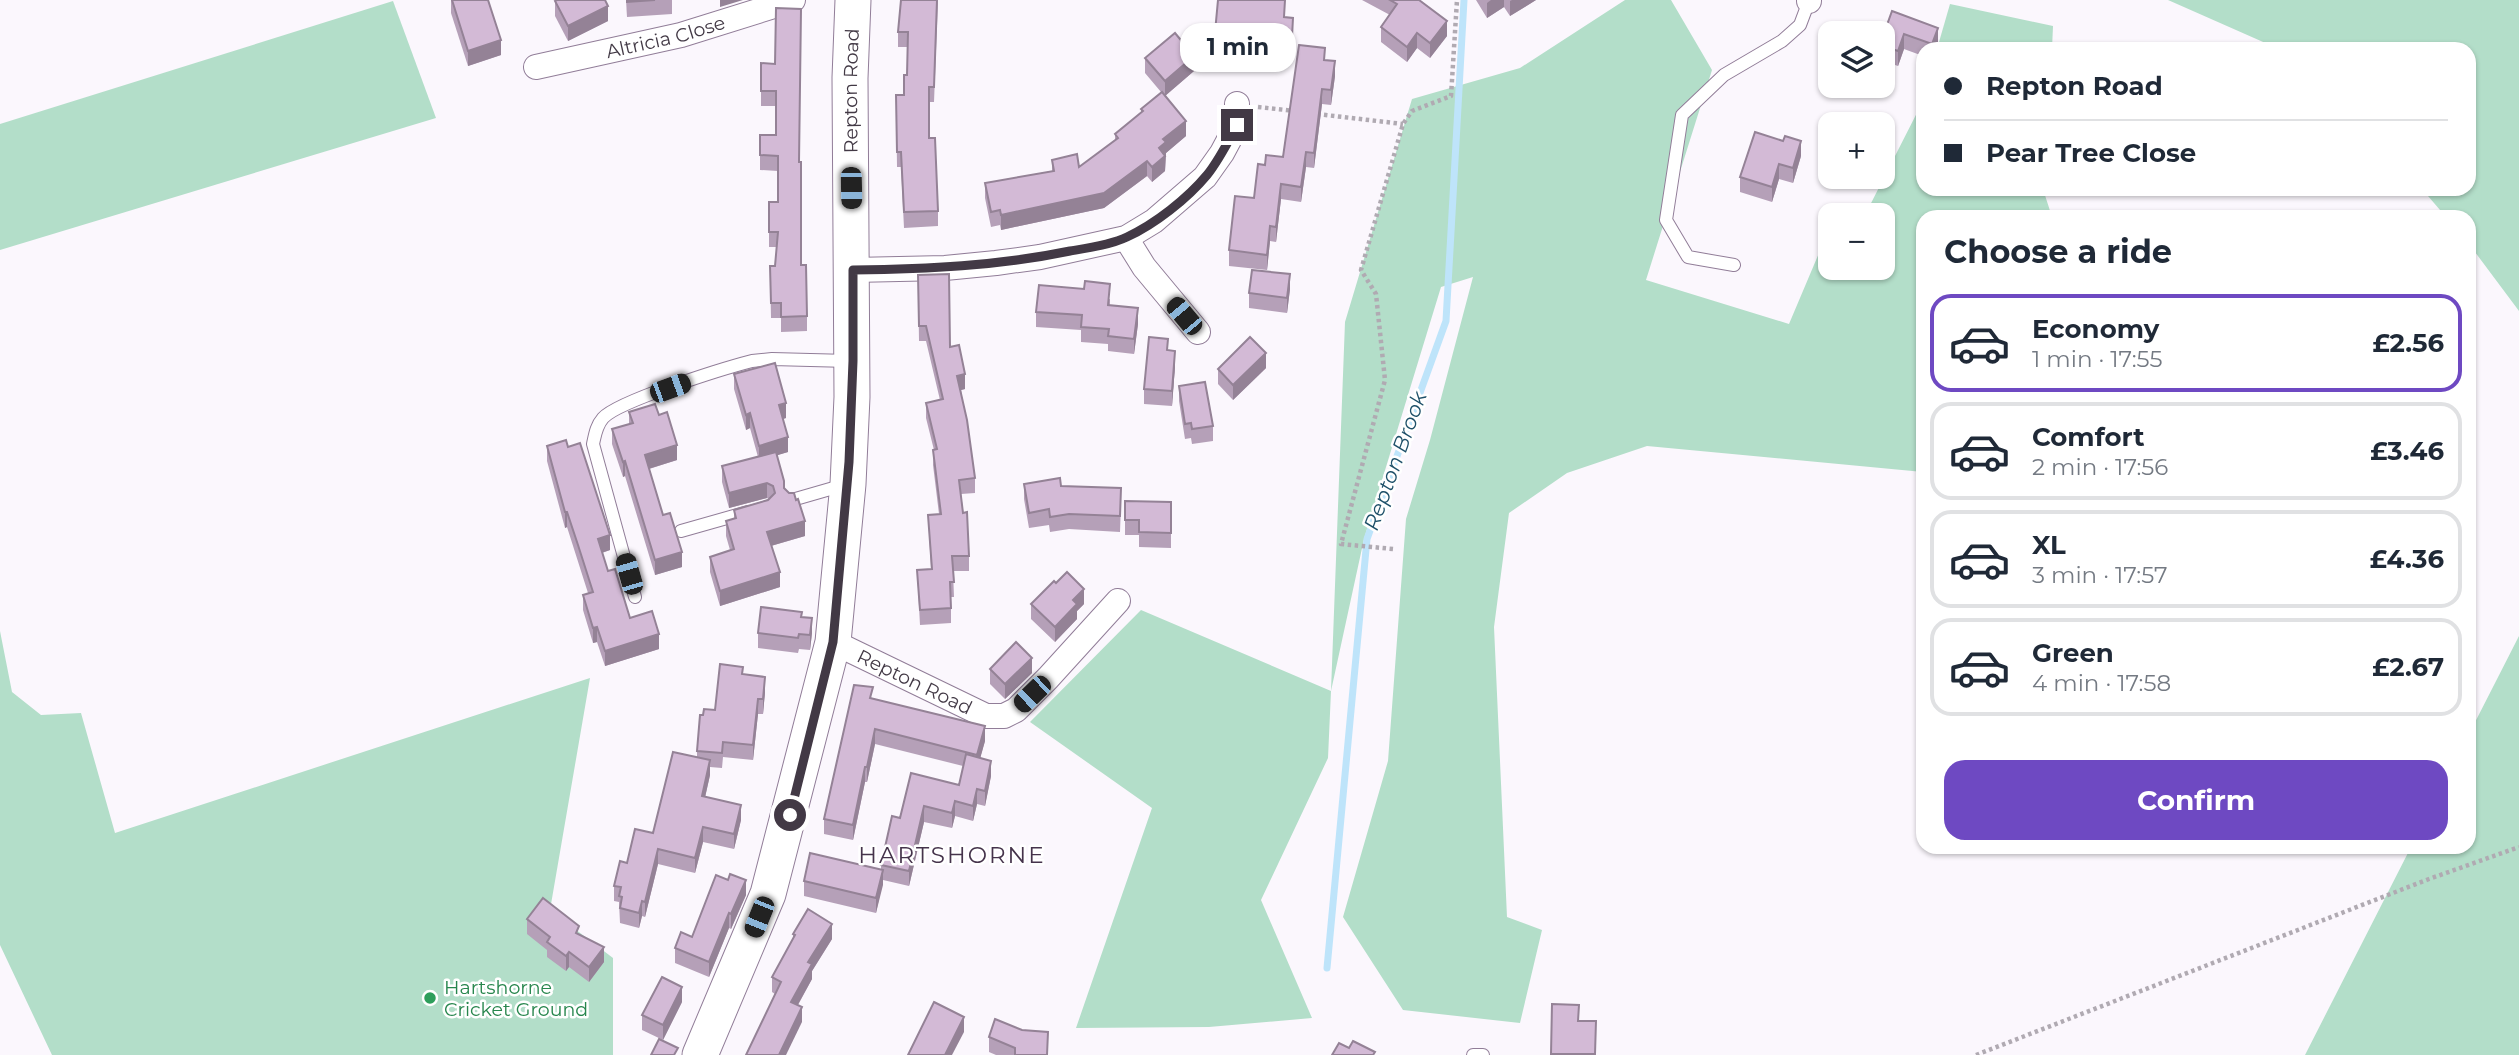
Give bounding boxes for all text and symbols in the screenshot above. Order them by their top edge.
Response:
street label: Altricia Close [604,10,728,63]
map controls [1818,21,1895,280]
button: layers [1818,21,1895,98]
callout: 1 min [1179,24,1295,72]
street label: Repton Road [839,28,863,153]
text: 1 min [1207,33,1269,61]
text: Repton Road [1986,70,2163,102]
route end [1221,109,1253,141]
button: + [1818,112,1895,189]
text: Pear Tree Close [1986,137,2196,169]
car [841,167,862,209]
button: − [1818,203,1895,280]
text: Choose a ride [1944,232,2172,271]
car [1163,293,1206,339]
icon: car [1948,312,2011,375]
text: Economy [2032,313,2159,345]
text: £2.56 [2372,327,2444,359]
text: 1 min · 17:55 [2032,345,2163,373]
car [647,371,694,405]
water label: Repton Brook [1358,387,1432,534]
icon: car [1948,420,2011,483]
text: Comfort [2032,421,2144,453]
text: £3.46 [2370,435,2444,467]
text: 2 min · 17:56 [2032,453,2168,481]
icon: car [1948,528,2011,591]
text: XL [2032,529,2066,561]
text: £4.36 [2370,543,2444,575]
car [614,551,645,597]
text: 3 min · 17:57 [2032,561,2168,589]
icon: car [1948,636,2011,699]
text: Green [2032,637,2114,669]
street label: Repton Road [854,644,976,719]
text: £2.67 [2372,651,2444,683]
text: 4 min · 17:58 [2032,669,2171,697]
car [1010,672,1055,716]
button: Confirm [1944,760,2448,840]
route start [774,799,806,831]
district label: HARTSHORNE [858,841,1046,869]
car [742,894,777,940]
place label: Hartshorne Cricket Ground [444,976,588,1021]
marker: Hartshorne Cricket Ground [422,990,438,1006]

